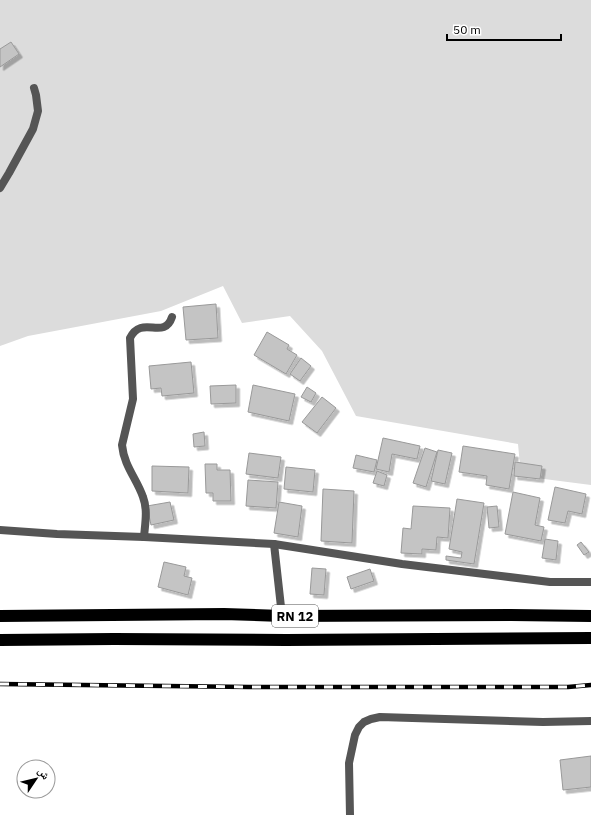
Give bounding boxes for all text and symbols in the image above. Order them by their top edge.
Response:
scale bar [447,16,561,42]
text: 50 m [453,22,481,37]
road number: RN 12 [272,605,318,627]
north arrow [16,759,56,799]
text: ش [34,764,53,783]

